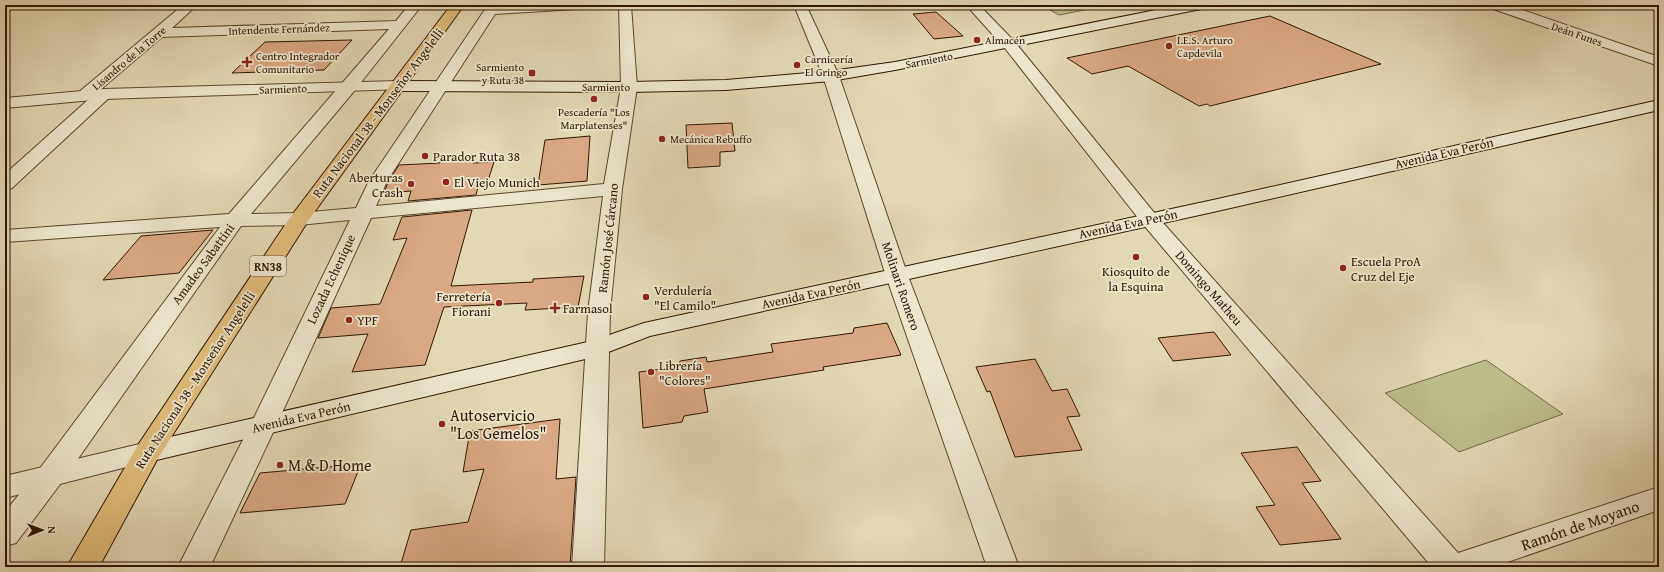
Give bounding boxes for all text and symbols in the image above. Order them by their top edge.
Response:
street label: Deán Funes [1549,18,1605,50]
street label: Intendente Fernández [228,19,330,39]
street label: Lisandro de la Torre [89,22,169,94]
street label: Ruta Nacional 38 - Monseñor Angelelli [308,24,448,202]
place label: Almacén [985,32,1026,48]
place label: I.E.S. Arturo Capdevila [1177,32,1233,61]
marker: Almacén [972,35,982,45]
marker: I.E.S. Arturo Capdevila [1164,41,1174,51]
street label: Sarmiento [904,47,954,72]
place label: Centro Integrador Comunitario [256,48,340,77]
place label: Carnicería El Gringo [805,51,854,80]
marker: Centro Integrador Comunitario [241,56,253,68]
place label: Sarmiento y Ruta 38 [476,59,524,88]
marker: Carnicería El Gringo [792,60,802,70]
marker: Sarmiento y Ruta 38 [527,68,537,78]
street label: Sarmiento [582,79,630,95]
street label: Sarmiento [259,80,308,98]
marker: Pescadería "Los Marplatenses" [589,94,599,104]
place label: Pescadería "Los Marplatenses" [558,104,630,133]
place label: Mecánica Rebuffo [670,131,752,147]
street label: Avenida Eva Perón [1393,132,1496,174]
marker: Mecánica Rebuffo [657,134,667,144]
place label: Parador Ruta 38 [433,147,520,166]
marker: Parador Ruta 38 [420,151,430,161]
place label: Aberturas Crash [349,168,404,202]
place label: El Viejo Munich [454,173,541,192]
marker: El Viejo Munich [441,177,451,187]
marker: Aberturas Crash [406,179,416,189]
street label: Ramón José Cárcano [593,182,623,294]
street label: Avenida Eva Perón [1077,204,1180,244]
street label: Amadeo Sabattini [167,219,239,309]
street label: Lozada Echenique [302,231,360,327]
street label: Molinari Romero [877,239,925,333]
street label: Domingo Matheu [1171,246,1247,330]
marker: Kiosquito de la Esquina [1131,252,1141,262]
place label: Escuela ProA Cruz del Eje [1351,252,1421,286]
road number: RN38 [250,256,286,276]
place label: Kiosquito de la Esquina [1102,262,1170,296]
marker: Escuela ProA Cruz del Eje [1338,263,1348,273]
street label: Avenida Eva Perón [760,274,863,314]
place label: Verdulería "El Camilo" [654,281,716,315]
street label: Ruta Nacional 38 - Monseñor Angelelli [130,287,260,472]
place label: Ferretería Fiorani [437,287,492,321]
marker: Verdulería "El Camilo" [641,292,651,302]
marker: Ferretería Fiorani [494,298,504,308]
place label: Farmasol [563,299,613,318]
marker: Farmasol [550,303,560,313]
place label: YPF [357,311,378,330]
marker: YPF [344,315,354,325]
place label: Librería "Colores" [659,356,711,390]
marker: Librería "Colores" [646,367,656,377]
street label: Avenida Eva Perón [250,396,353,438]
place label: Autoservicio "Los Gemelos" [450,403,546,445]
marker: Autoservicio "Los Gemelos" [437,419,447,429]
place label: M & D Home [288,453,372,477]
marker: M & D Home [275,460,285,470]
street label: Ramón de Moyano [1518,493,1642,557]
north arrow [22,510,62,550]
text: N [44,526,60,534]

